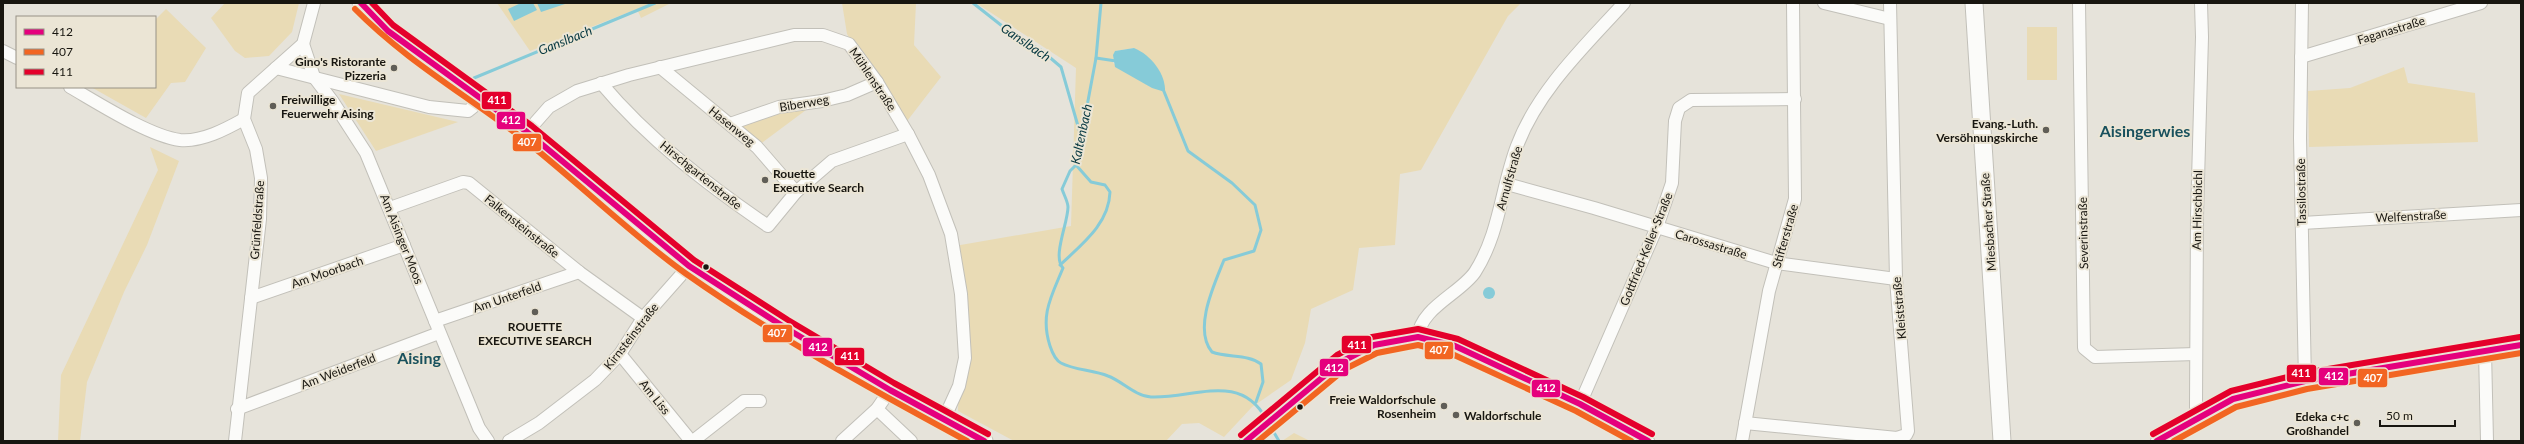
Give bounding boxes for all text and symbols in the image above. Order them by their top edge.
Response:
street label: Faganastraße [2355,13,2427,47]
legend [16,16,156,88]
water label: Ganslbach [998,20,1054,65]
water label: Ganslbach [536,22,594,58]
text: 412 [52,24,73,39]
text: 407 [52,44,73,59]
street label: Mühlenstraße [846,44,900,114]
place label: Gino's Ristorante Pizzeria [295,54,387,83]
marker: Gino's Ristorante Pizzeria [389,63,399,73]
text: 411 [52,64,73,79]
line badge: 411 [481,91,512,110]
street label: Biberweg [778,91,830,115]
place label: Freiwillige Feuerwehr Aising [281,92,374,121]
text: 411 [487,93,507,106]
marker: Freiwillige Feuerwehr Aising [268,101,278,111]
water label: Kaltenbach [1067,102,1095,166]
street label: Hasenweg [706,103,758,149]
line badge: 412 [496,111,526,130]
text: 412 [501,113,521,126]
place label: Evang.-Luth. Versöhnungskirche [1935,116,2039,145]
district label: Aisingerwies [2099,121,2190,140]
marker: Evang.-Luth. Versöhnungskirche [2041,125,2051,135]
line badge: 407 [512,133,542,152]
text: 407 [517,135,537,148]
street label: Hirschgartenstraße [657,137,745,213]
street label: Arnulfstraße [1493,144,1525,212]
street label: Tassilostraße [2293,158,2309,226]
place label: Rouette Executive Search [773,166,864,195]
street label: Am Hirschbichl [2189,170,2205,250]
street label: Miesbacher Straße [1977,173,1999,271]
marker: Rouette Executive Search [760,175,770,185]
street label: Grünfeldstraße [247,180,267,260]
street label: Gottfried-Keller-Straße [1616,190,1676,308]
street label: Falkensteinstraße [482,191,562,261]
street label: Am Aisinger Moos [377,192,427,286]
street label: Severinstraße [2075,197,2091,269]
street label: Stifterstraße [1769,202,1801,270]
street label: Welfenstraße [2375,207,2447,225]
street label: Carossastraße [1673,226,1749,262]
street label: Am Moorbach [289,253,365,291]
unlabelled marker [701,262,711,272]
street label: Kleiststraße [1889,276,1909,340]
street label: Am Unterfeld [471,278,543,316]
street label: Kirnsteinstraße [600,300,662,372]
marker: ROUETTE EXECUTIVE SEARCH [530,307,540,317]
place label: ROUETTE EXECUTIVE SEARCH [478,319,592,348]
line badge: 407 [762,324,793,343]
text: 407 [767,326,787,339]
line badge: 411 [1341,335,1372,354]
line badge: 412 [802,337,833,357]
text: 411 [1347,338,1367,351]
text: 412 [808,340,828,353]
line badge: 407 [1424,341,1454,360]
text: 407 [1429,343,1449,356]
line badge: 411 [834,347,865,366]
district label: Aising [396,348,441,367]
text: 411 [840,349,860,362]
street label: Am Weiderfeld [298,350,378,392]
line badge: 412 [1319,358,1349,377]
text: 412 [1324,361,1344,374]
line badge: 411 [2286,364,2317,383]
text: 411 [2291,366,2311,379]
line badge: 412 [2318,367,2349,386]
line badge: 407 [2357,368,2388,388]
text: 412 [2324,369,2344,382]
text: 407 [2363,371,2383,384]
street label: Am Liss [636,377,674,417]
line badge: 412 [1531,379,1561,398]
text: 412 [1536,381,1556,394]
place label: Freie Waldorfschule Rosenheim [1329,392,1437,421]
marker: Freie Waldorfschule Rosenheim [1439,401,1449,411]
unlabelled marker [1295,402,1305,412]
scale bar [2380,402,2455,428]
place label: Waldorfschule [1464,408,1542,423]
text: 50 m [2386,408,2413,423]
place label: Edeka c+c Großhandel [2286,409,2349,438]
marker: Waldorfschule [1451,410,1461,420]
marker: Edeka c+c Großhandel [2352,418,2362,428]

